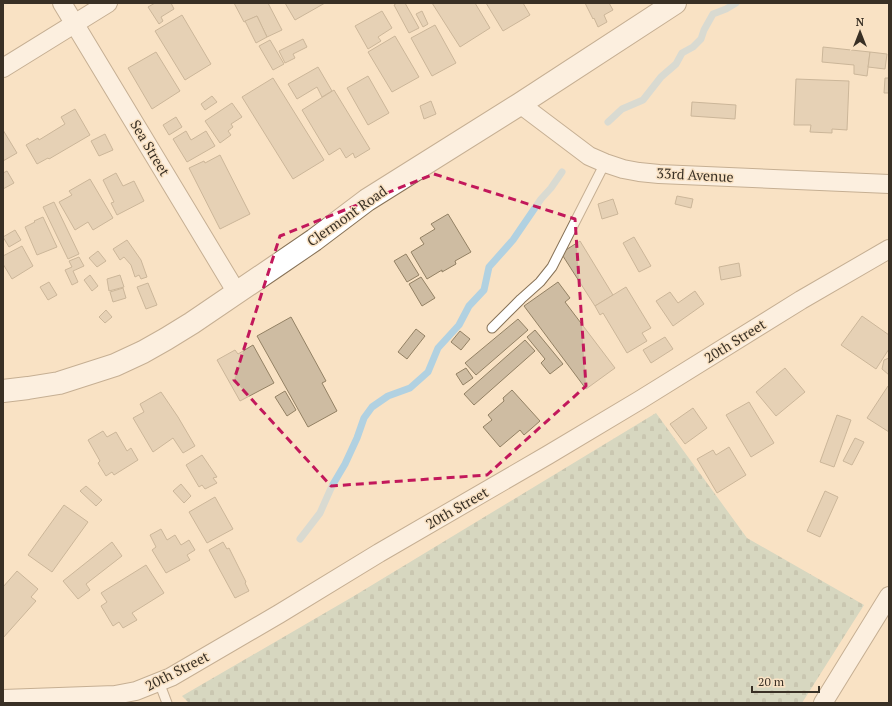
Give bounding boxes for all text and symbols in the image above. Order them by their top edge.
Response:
north arrow [840,12,880,52]
text: N [856,15,865,29]
street label: Sea Street [126,116,175,180]
street label: 33rd Avenue [656,163,734,186]
street label: Clermont Road [303,181,391,250]
street label: 20th Street [700,314,770,367]
street label: 20th Street [422,482,492,533]
street label: 20th Street [142,646,213,695]
scale bar [752,668,819,694]
text: 20 m [758,674,785,689]

